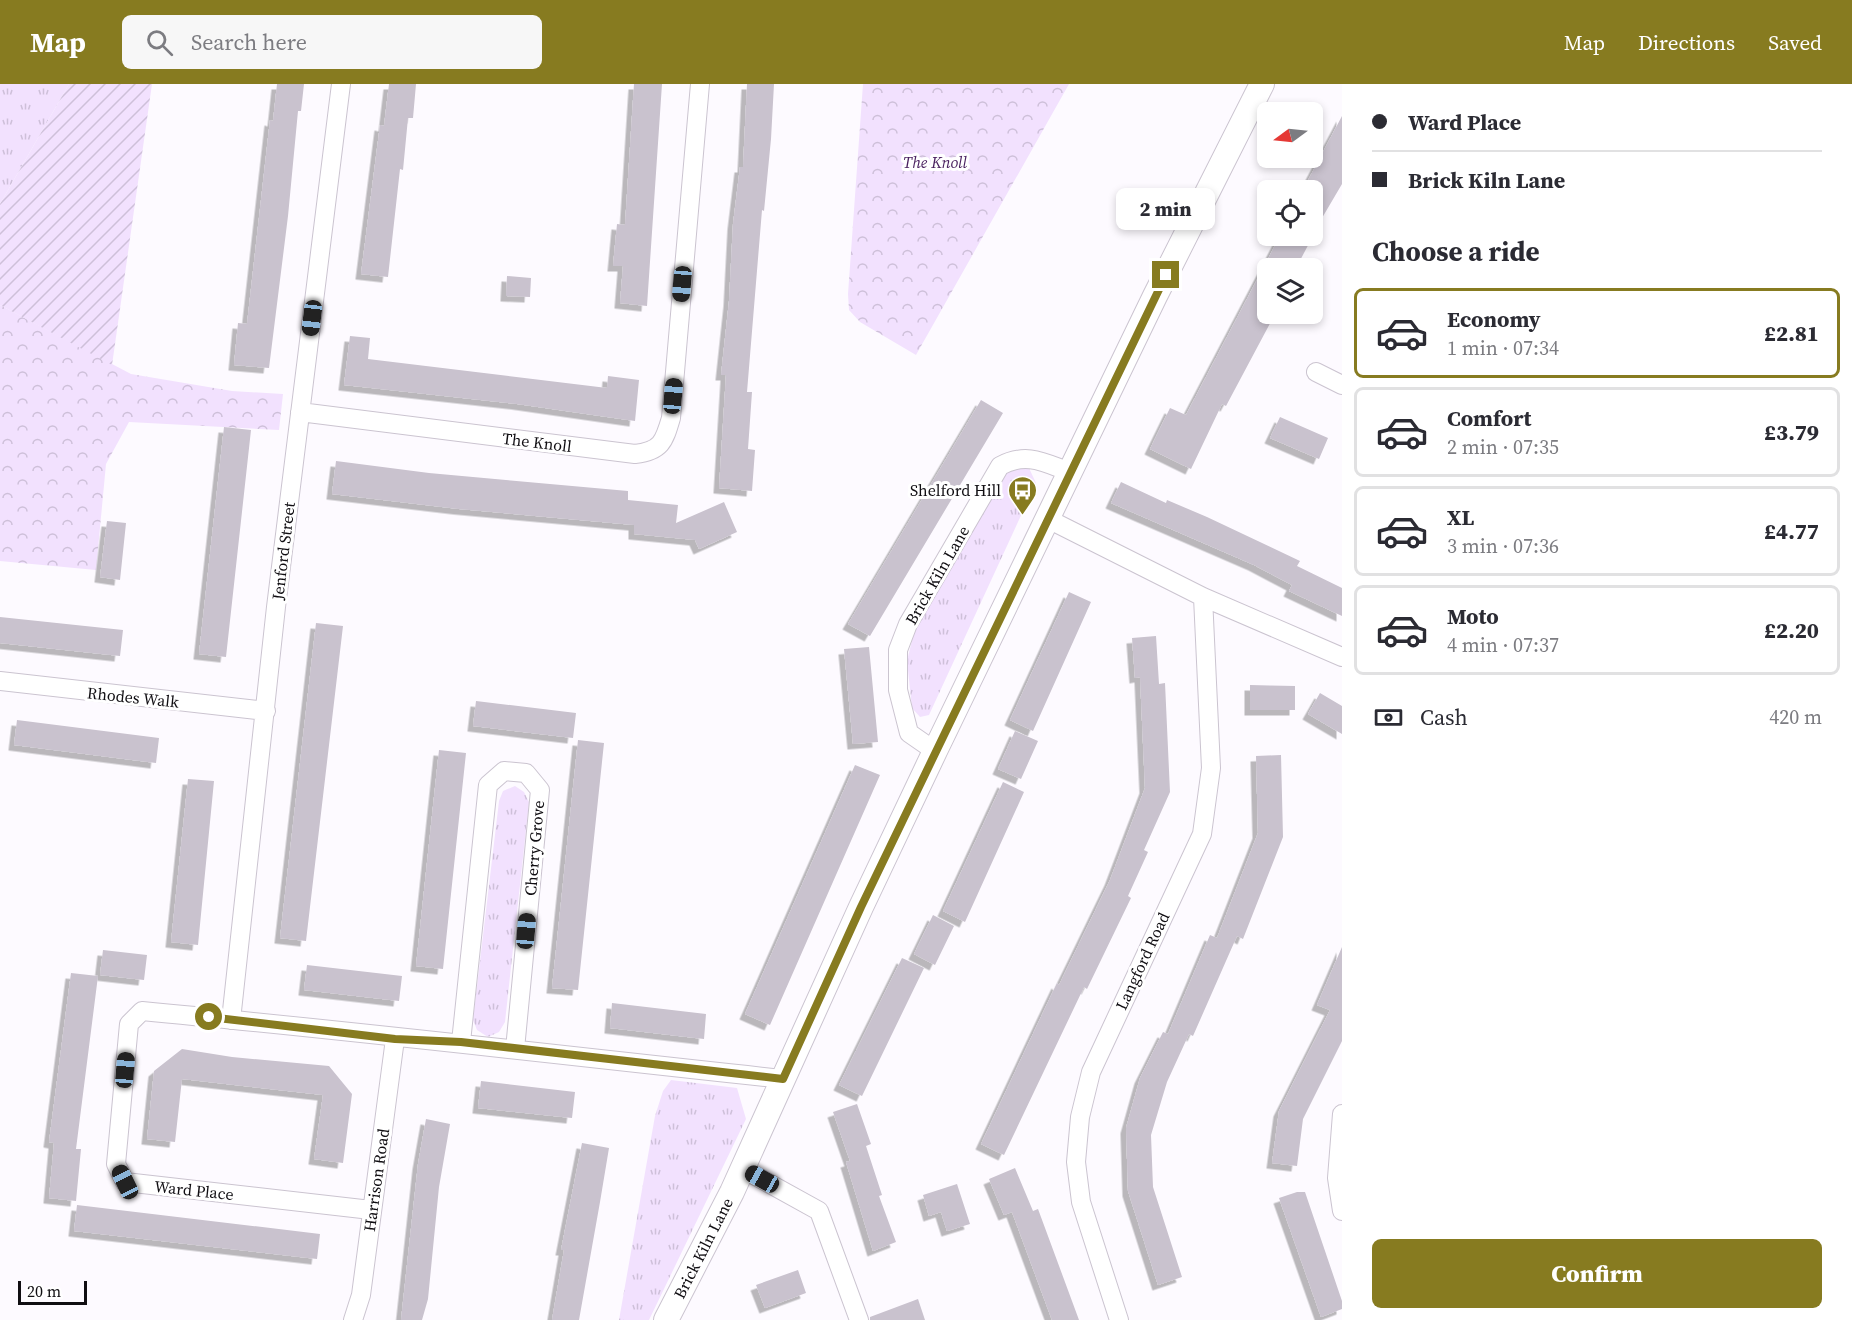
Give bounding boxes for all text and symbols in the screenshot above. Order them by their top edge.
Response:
search box [122,15,542,69]
text: Map [30,23,86,61]
icon: search [143,26,176,59]
text: Search here [191,27,307,57]
text: Map [1564,28,1605,57]
text: Directions [1638,28,1735,57]
text: Saved [1768,28,1822,57]
north arrow [1257,102,1323,168]
map controls [1257,102,1323,324]
text: Ward Place [1408,107,1521,137]
park label: The Knoll [903,151,967,173]
text: Brick Kiln Lane [1408,165,1565,195]
button: locate [1257,180,1323,246]
callout: 2 min [1116,188,1216,230]
text: 2 min [1139,195,1192,223]
text: Choose a ride [1372,233,1540,270]
button: layers [1257,258,1323,324]
route end [1152,261,1179,288]
car [671,265,693,303]
car [301,299,323,337]
text: Economy [1447,304,1541,334]
icon: car [1375,306,1429,360]
text: £2.81 [1764,318,1819,348]
text: 1 min · 07:34 [1447,334,1559,362]
car [662,377,684,415]
text: Comfort [1447,403,1531,433]
icon: car [1375,405,1429,459]
text: £3.79 [1764,417,1819,447]
street label: The Knoll [501,427,573,457]
text: 2 min · 07:35 [1447,433,1559,461]
bus stop icon: Shelford Hill [1006,474,1038,516]
place label: Shelford Hill [910,479,1001,501]
street label: Jenford Street [266,500,300,602]
text: XL [1447,502,1474,532]
icon: car [1375,504,1429,558]
text: £4.77 [1764,516,1819,546]
street label: Brick Kiln Lane [900,522,974,628]
text: 3 min · 07:36 [1447,532,1559,560]
text: Moto [1447,601,1499,631]
icon: car [1375,603,1429,657]
text: £2.20 [1764,615,1819,645]
text: 4 min · 07:37 [1447,631,1559,659]
street label: Rhodes Walk [86,681,180,713]
icon: cash [1372,701,1405,734]
text: Cash [1420,702,1468,732]
text: 420 m [1769,703,1822,731]
street label: Cherry Grove [519,799,549,897]
street label: Langford Road [1110,909,1174,1013]
car [515,912,537,950]
route start [195,1003,222,1030]
car [114,1051,136,1089]
street label: Harrison Road [358,1127,394,1233]
car [109,1162,141,1202]
car [742,1162,782,1196]
street label: Ward Place [153,1175,235,1205]
street label: Brick Kiln Lane [668,1194,738,1302]
button: Confirm [1372,1239,1822,1308]
scale bar [18,1278,87,1306]
text: 20 m [27,1280,61,1302]

